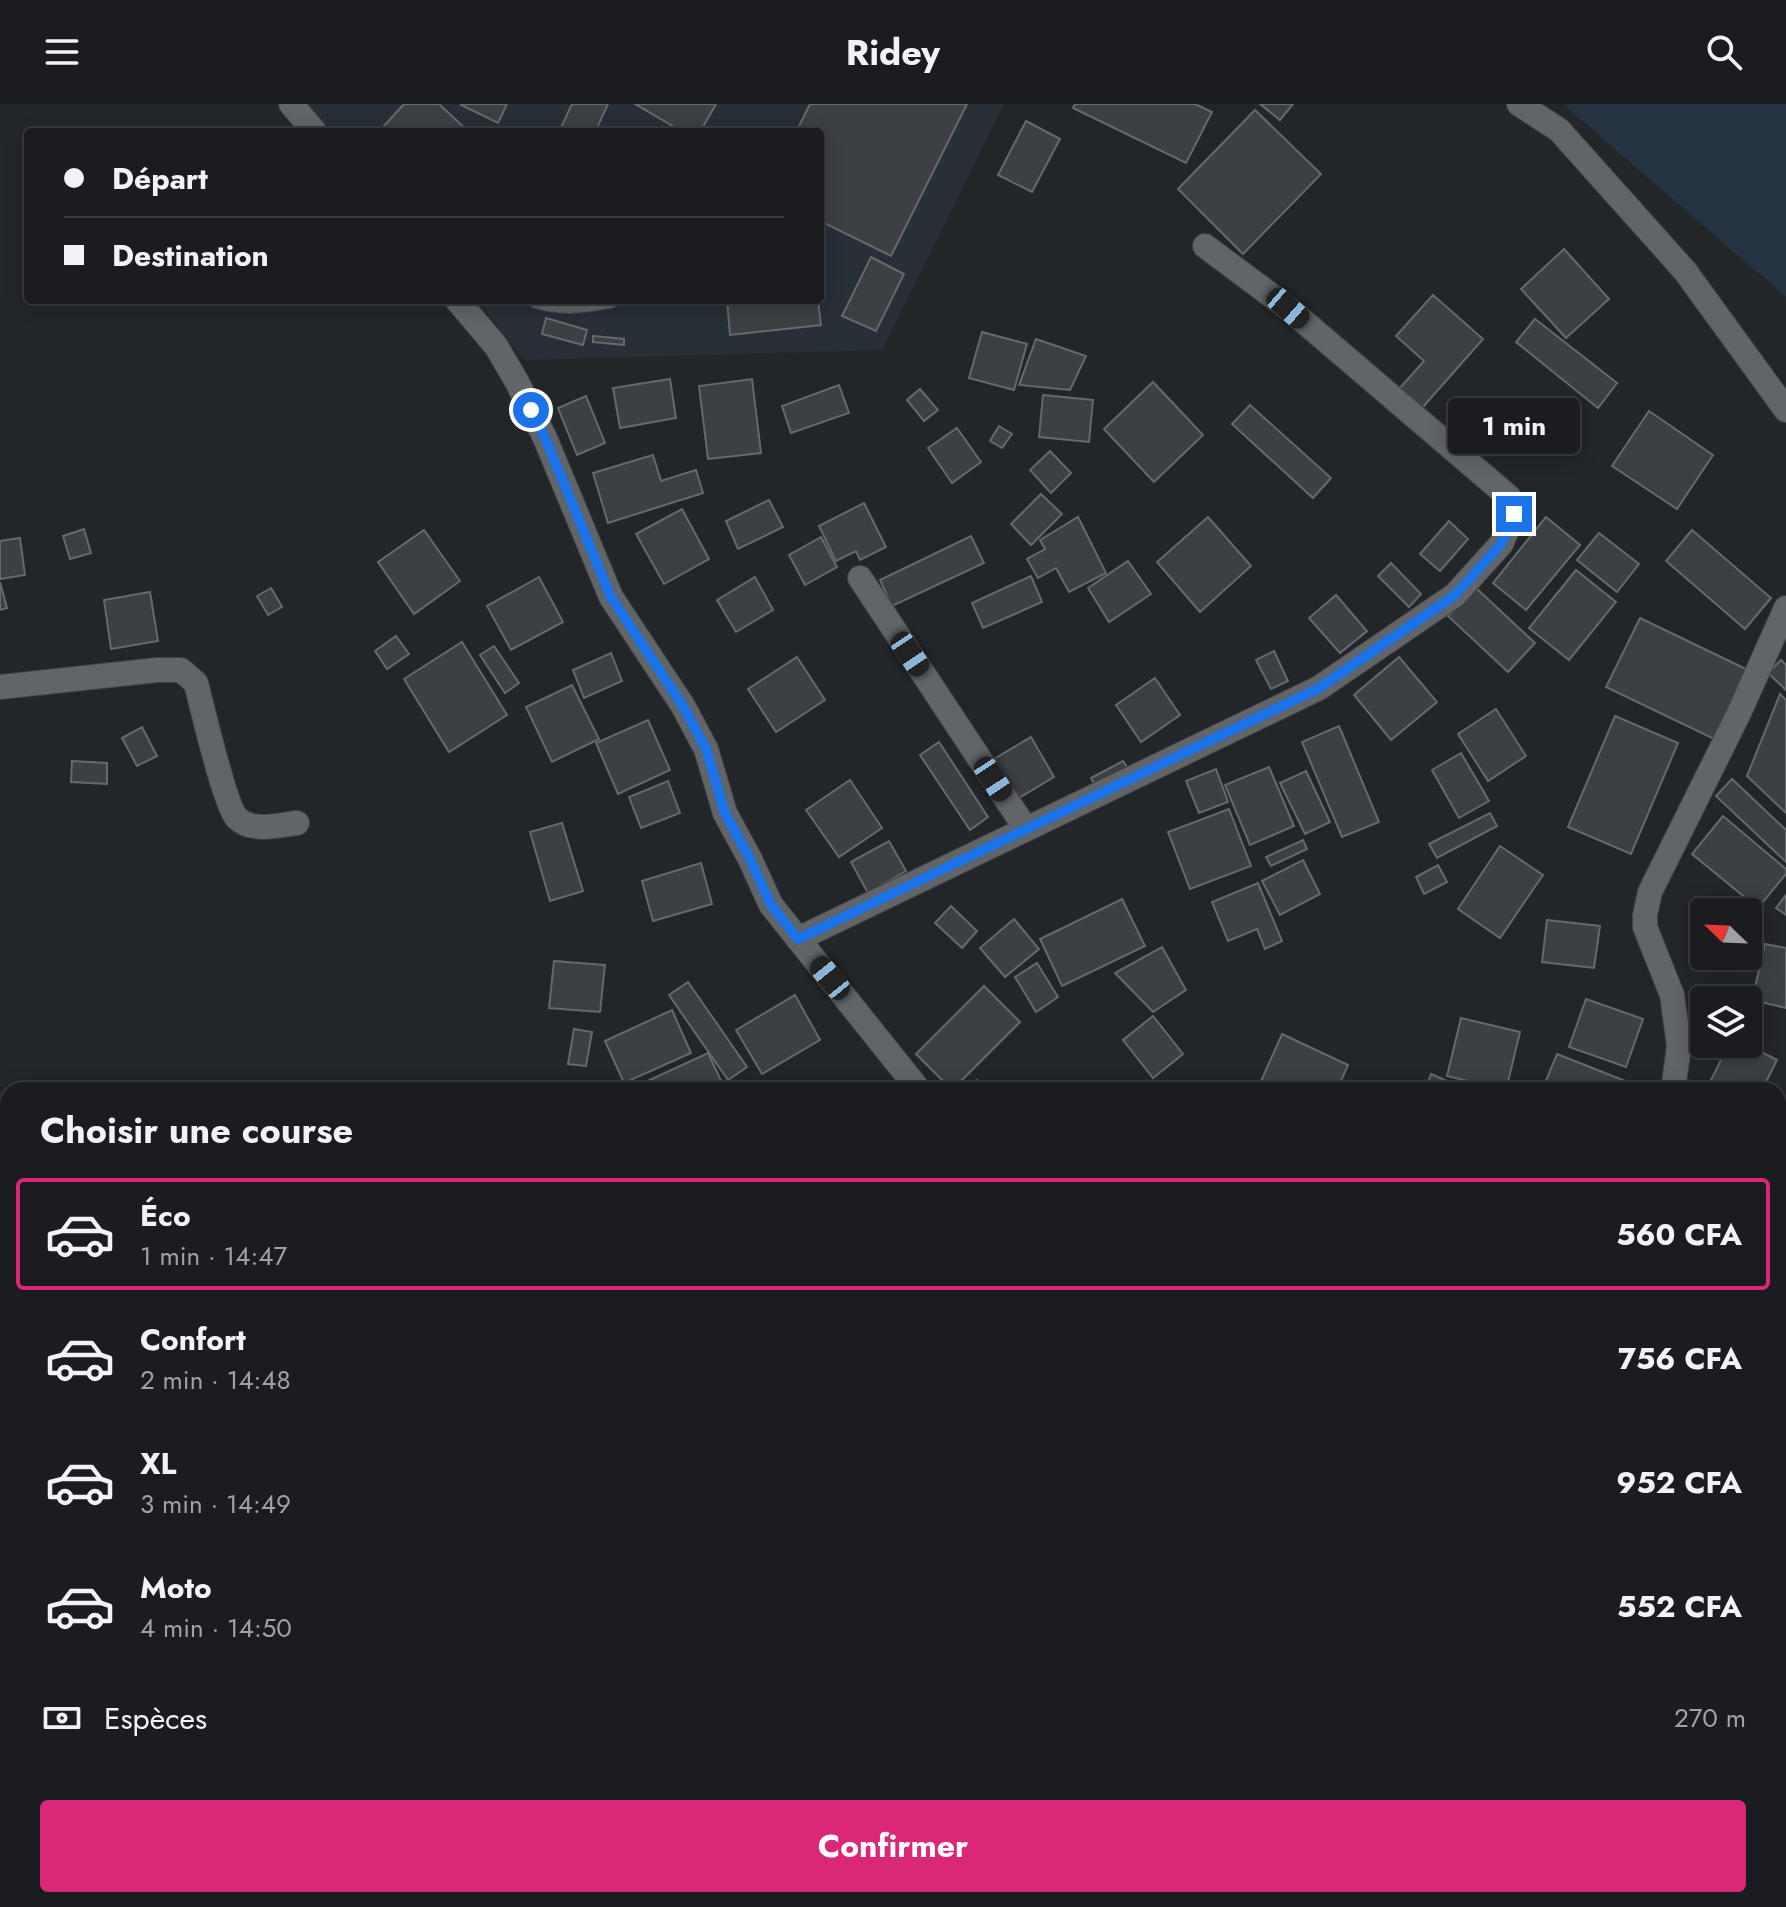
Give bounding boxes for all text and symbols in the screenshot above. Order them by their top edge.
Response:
text: Ridey [846,26,940,78]
icon: menu [40,30,84,74]
icon: search [1702,30,1746,74]
text: Départ [112,157,208,200]
text: Destination [112,234,269,277]
car [1262,283,1314,333]
route start [513,392,549,428]
callout: 1 min [1448,398,1580,454]
text: 1 min [1482,407,1546,445]
route end [1496,496,1532,532]
car [887,627,933,681]
car [970,752,1016,806]
north arrow [1690,898,1762,970]
map controls [1690,898,1762,1058]
car [806,952,854,1004]
button: layers [1690,986,1762,1058]
text: Choisir une course [40,1104,353,1156]
text: Éco [140,1194,191,1237]
icon: car [44,1198,116,1270]
text: 560 CFA [1616,1213,1742,1256]
text: 1 min · 14:47 [140,1237,287,1275]
text: Confort [140,1318,246,1361]
icon: car [44,1322,116,1394]
text: 756 CFA [1618,1337,1742,1380]
text: 2 min · 14:48 [140,1361,291,1399]
text: XL [140,1442,176,1485]
icon: car [44,1446,116,1518]
text: 952 CFA [1616,1461,1742,1504]
text: 3 min · 14:49 [140,1485,291,1523]
text: Moto [140,1566,212,1609]
icon: car [44,1570,116,1642]
text: 552 CFA [1617,1585,1742,1628]
text: 4 min · 14:50 [140,1609,292,1647]
icon: cash [40,1696,84,1740]
text: Espèces [104,1697,207,1740]
text: 270 m [1674,1699,1746,1737]
button: Confirmer [40,1800,1746,1892]

